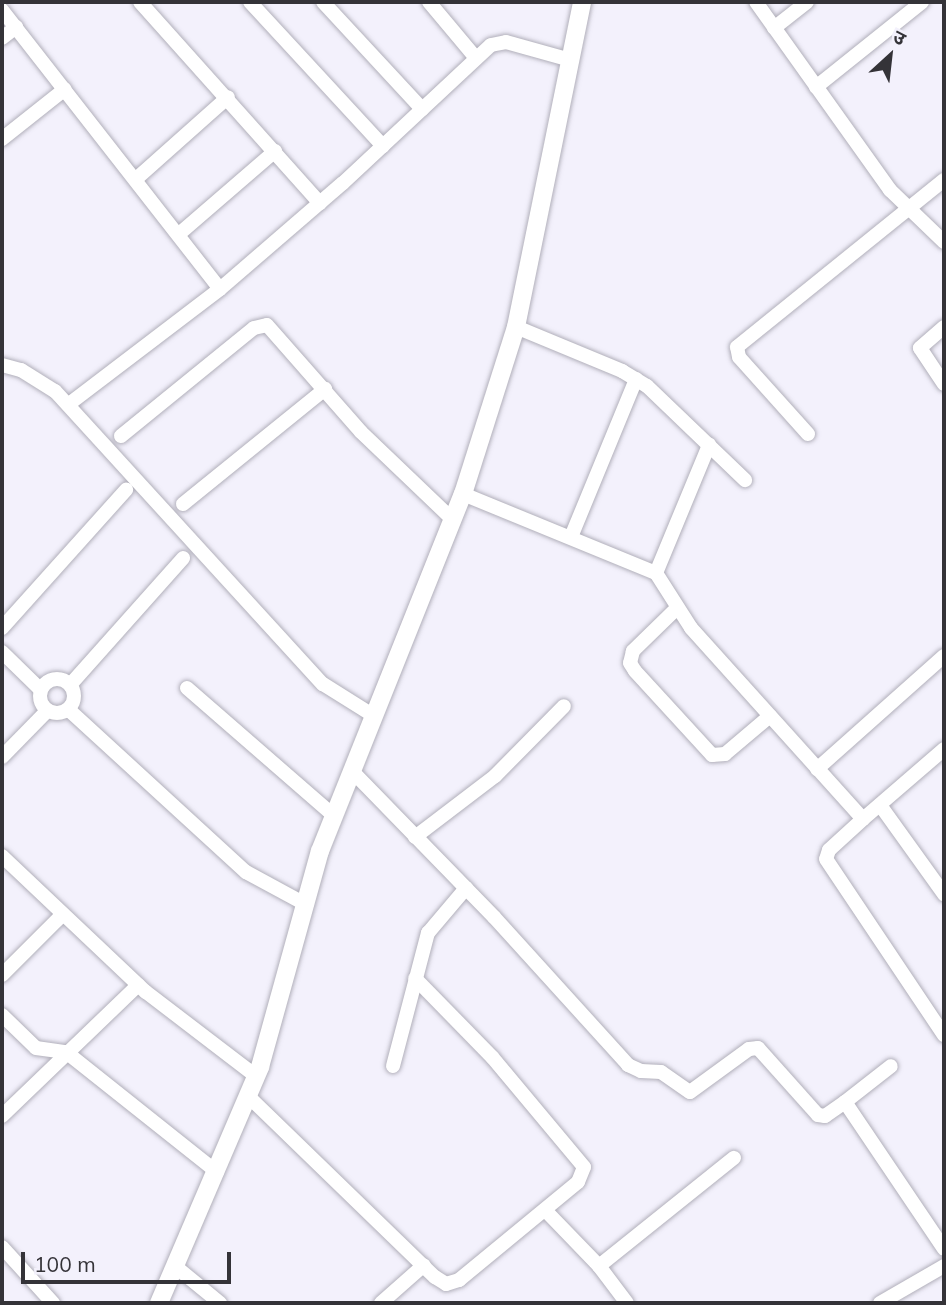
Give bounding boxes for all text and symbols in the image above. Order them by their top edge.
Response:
north arrow [855,21,925,91]
text: उ [889,24,910,51]
scale bar [24,1238,234,1282]
text: 100 m [34,1251,96,1277]

